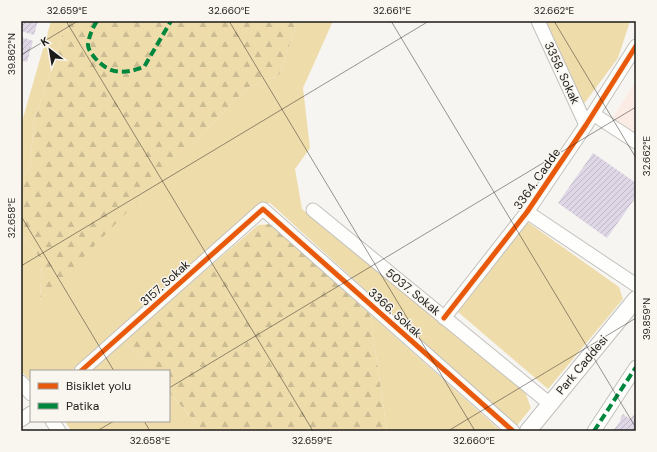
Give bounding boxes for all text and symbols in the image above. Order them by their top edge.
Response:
text: 32.659°E [47,4,88,17]
text: 32.660°E [208,4,250,17]
text: 32.661°E [373,4,411,17]
text: 32.662°E [534,4,575,17]
north arrow [30,30,70,70]
text: 39.862°N [5,33,18,75]
text: K [38,34,52,49]
street label: 3358. Sokak [541,39,583,107]
text: 32.662°E [640,135,653,176]
street label: 3364. Cadde [510,145,564,213]
text: 32.658°E [5,197,18,238]
street label: 3157. Sokak [137,256,193,310]
street label: 5037. Sokak [382,265,444,319]
street label: 3366. Sokak [365,285,425,341]
text: 39.859°N [640,298,653,340]
street label: Park Caddesi [552,332,612,398]
legend [30,370,170,422]
text: Bisiklet yolu [66,378,131,394]
text: Patika [66,398,99,414]
text: 32.658°E [130,434,171,447]
text: 32.659°E [292,434,333,447]
text: 32.660°E [453,434,495,447]

